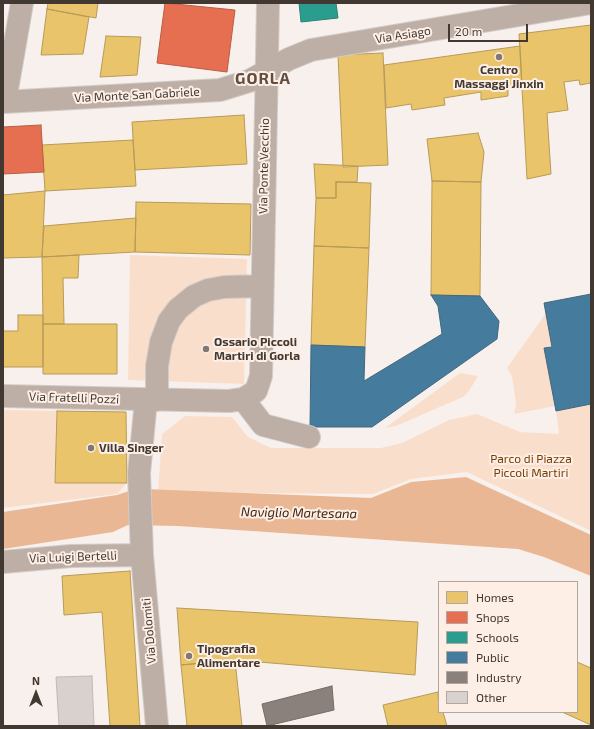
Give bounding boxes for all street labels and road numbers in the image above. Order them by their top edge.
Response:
street label: Via Asiago [374,23,432,47]
street label: Via Monte San Gabriele [74,85,200,105]
street label: Via Ponte Vecchio [256,118,272,214]
street label: Via Fratelli Pozzi [29,389,119,407]
street label: Via Luigi Bertelli [29,548,117,566]
street label: Via Dolomiti [139,598,159,664]

